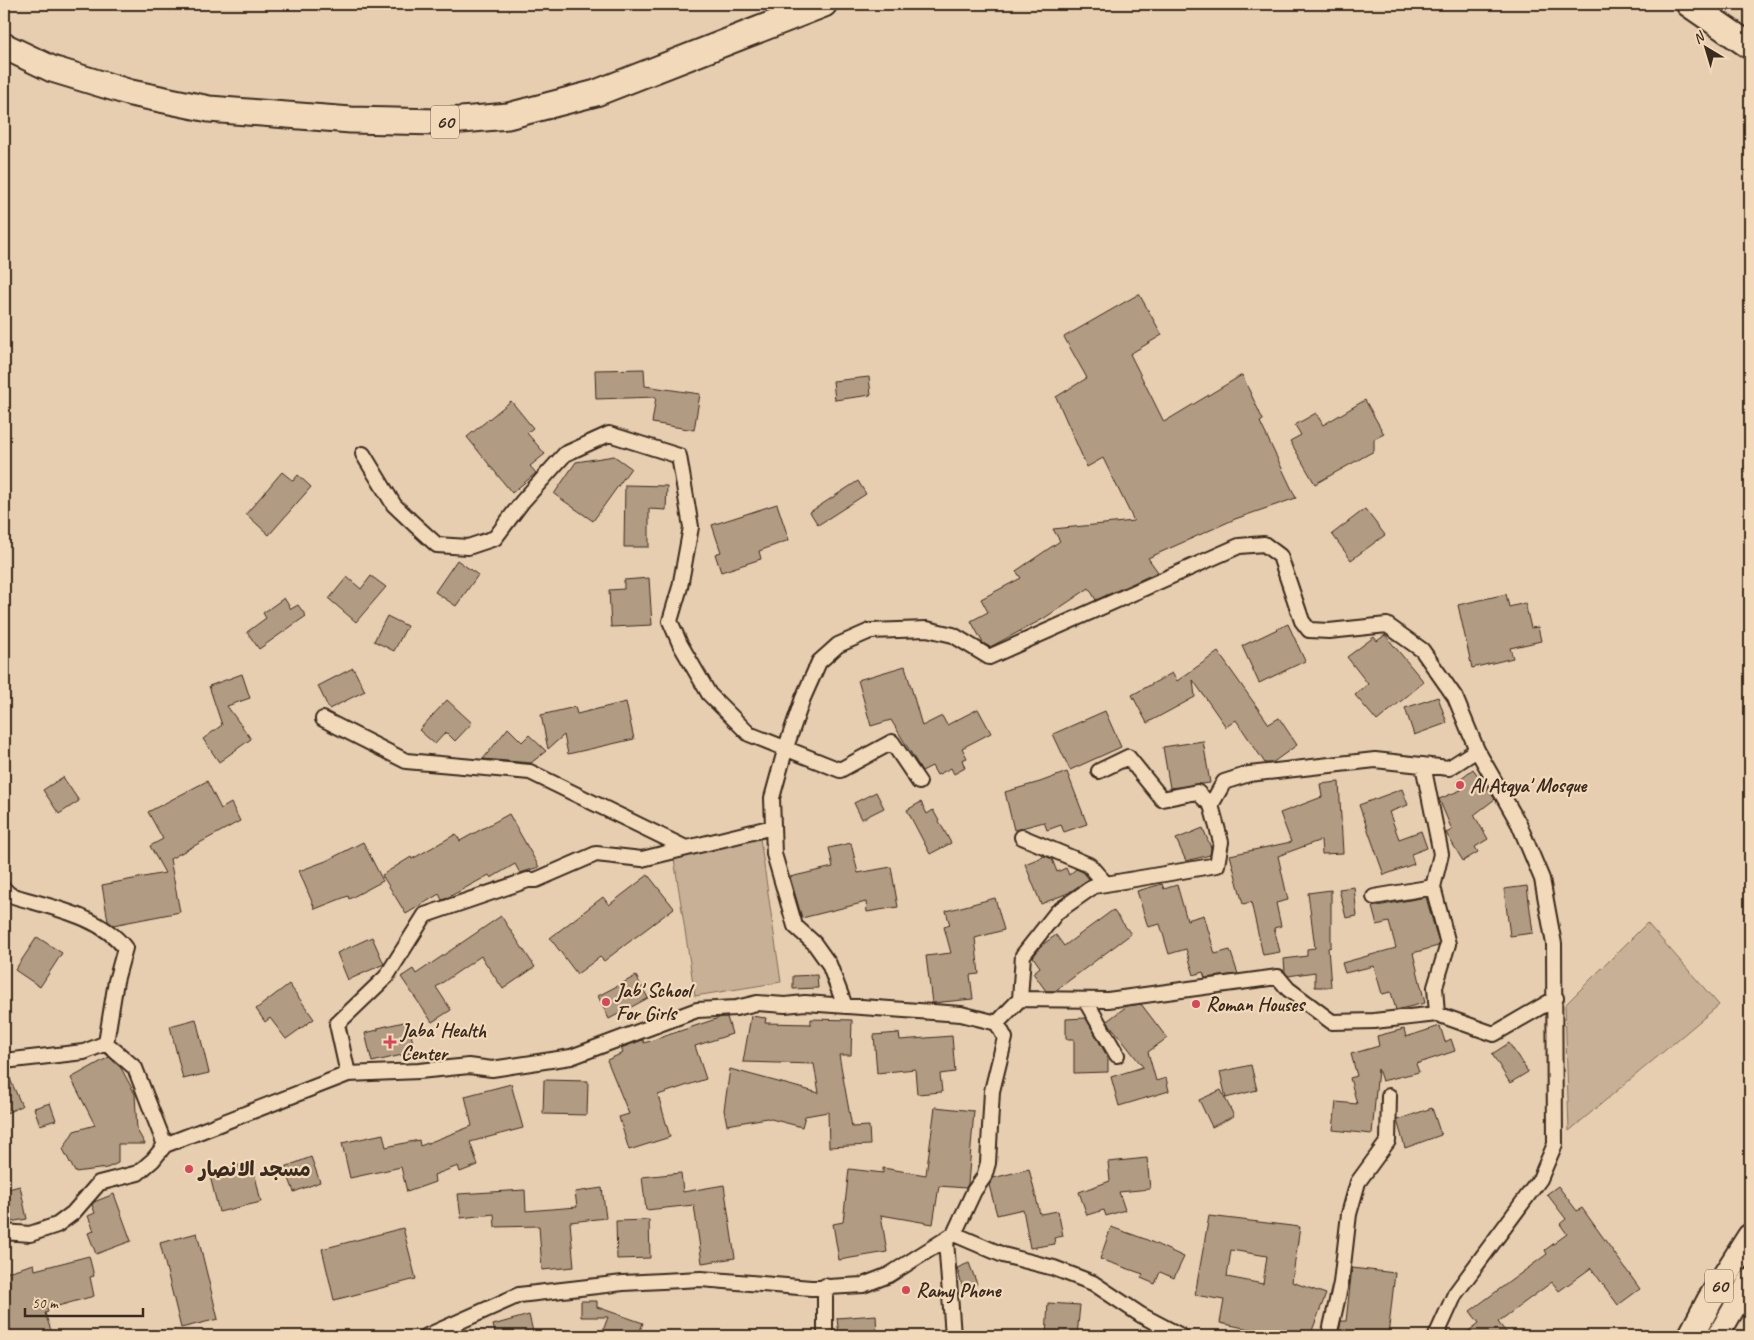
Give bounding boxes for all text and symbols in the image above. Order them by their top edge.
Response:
north arrow [1682,22,1732,72]
text: N [1690,27,1709,48]
road number: 60 [431,105,459,138]
place label: Al Atqya' Mosque [1470,773,1587,798]
marker: Al Atqya' Mosque [1454,779,1466,791]
place label: Jab' School For Girls [614,978,695,1026]
place label: Roman Houses [1206,992,1306,1017]
marker: Jab' School For Girls [600,996,612,1008]
marker: Roman Houses [1190,998,1202,1010]
place label: Jaba' Health Center [399,1018,487,1066]
marker: Jaba' Health Center [383,1035,397,1049]
place label: مسجد الانصار [197,1157,311,1182]
marker: مسجد الانصار [183,1163,195,1175]
road number: 60 [1705,1270,1733,1302]
place label: Ramy Phone [916,1278,1002,1304]
marker: Ramy Phone [900,1284,912,1296]
scale bar [25,1285,142,1317]
text: 50 m [32,1294,59,1313]

